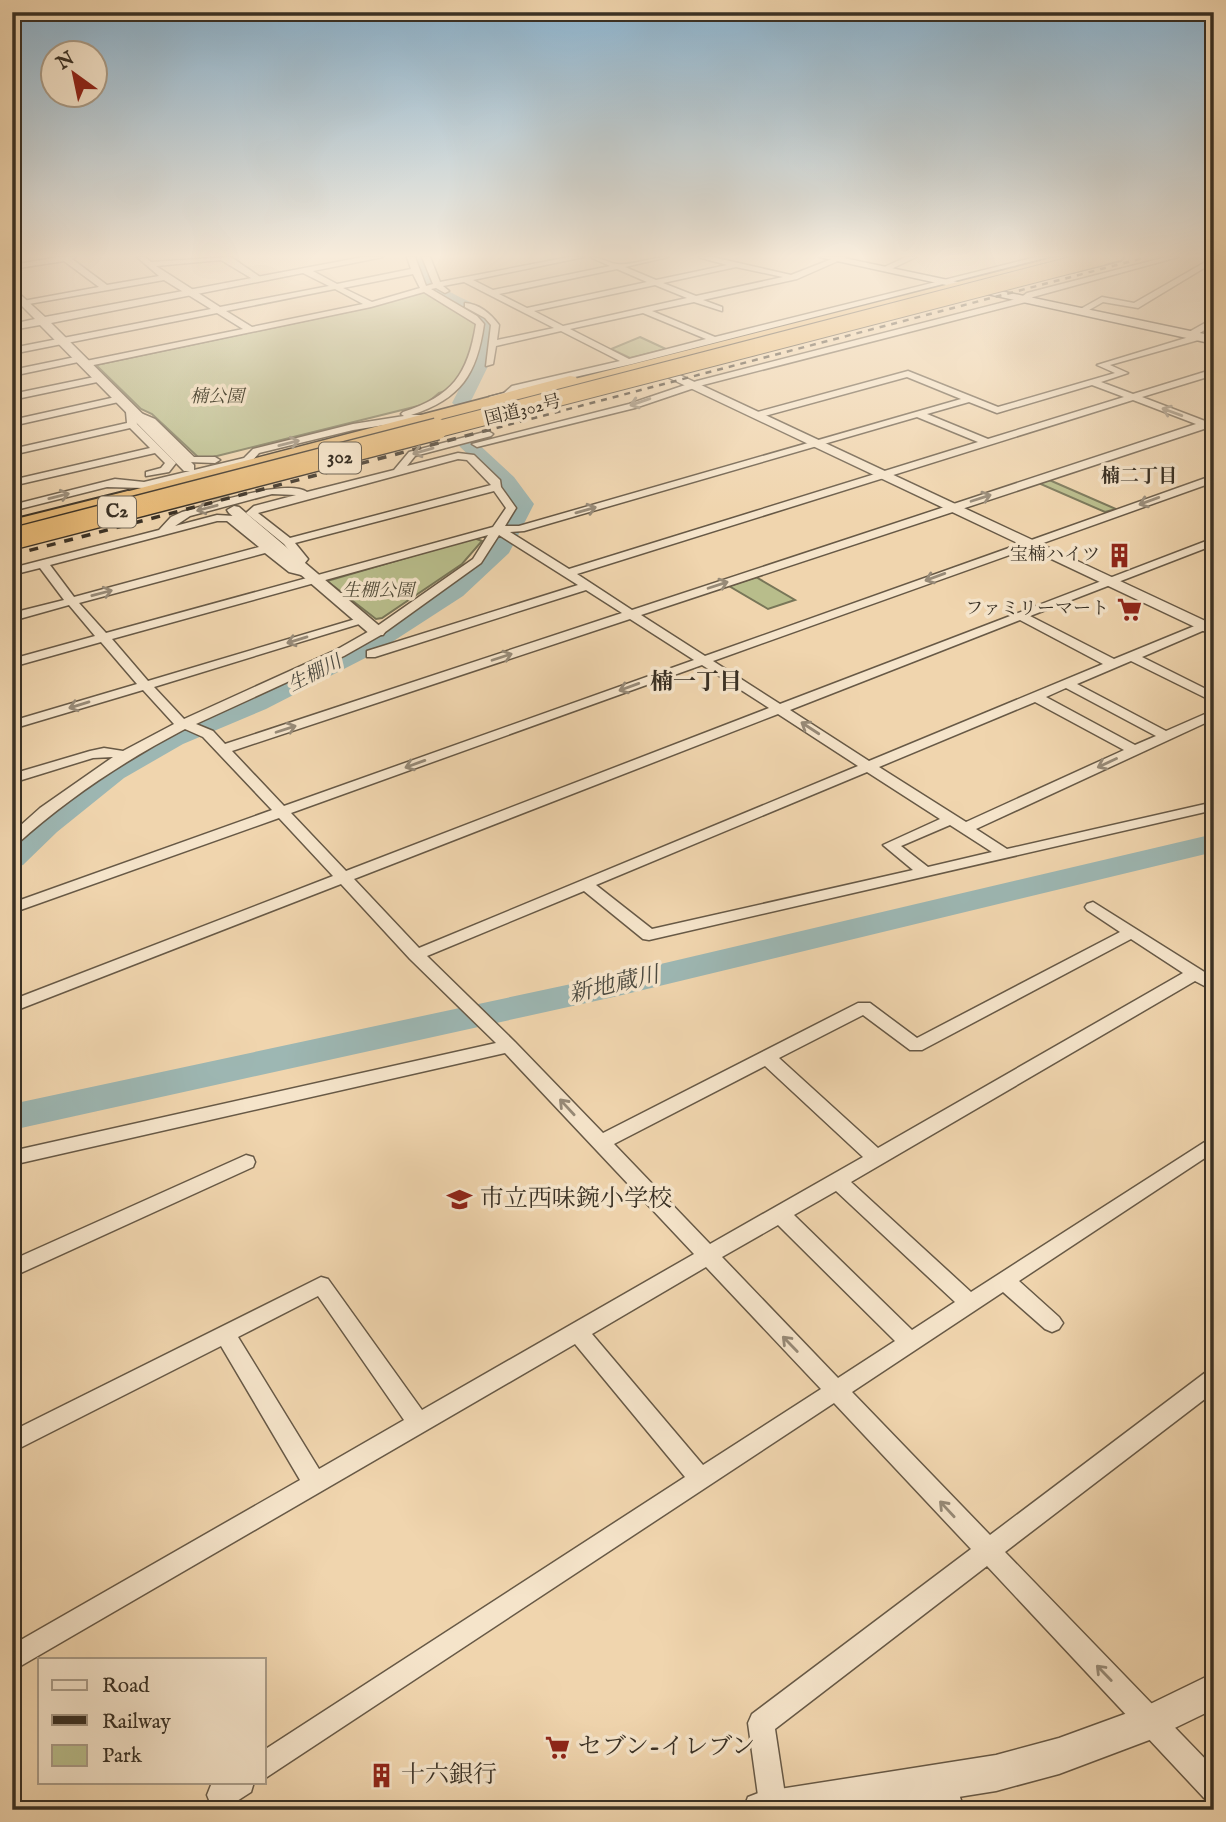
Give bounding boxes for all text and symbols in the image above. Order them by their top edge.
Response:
north arrow [38,38,108,108]
text: N [52,47,80,77]
park label: 楠公園 [190,386,247,409]
street label: 国道302号 [482,390,564,432]
one-way arrow [630,397,652,409]
one-way arrow [1162,405,1184,418]
one-way arrow [277,436,300,449]
road number: 302 [319,442,361,474]
one-way arrow [412,445,435,458]
district label: 楠二丁目 [1101,465,1177,489]
one-way arrow [48,489,70,502]
one-way arrow [969,491,991,503]
road number: C2 [98,496,136,527]
one-way arrow [1139,496,1161,508]
one-way arrow [196,502,219,515]
one-way arrow [575,503,597,516]
building icon: 宝楠ハイツ [1106,541,1134,569]
place label: 宝楠ハイツ [1010,544,1100,567]
one-way arrow [925,572,947,585]
one-way arrow [707,578,729,590]
park label: 生棚公園 [342,580,417,603]
one-way arrow [90,586,113,599]
supermarket icon: ファミリーマート [1115,595,1143,623]
place label: ファミリーマート [965,598,1109,621]
one-way arrow [287,635,309,648]
water label: 生棚川 [284,649,348,698]
one-way arrow [491,650,513,662]
district label: 楠一丁目 [650,668,742,697]
one-way arrow [618,682,640,695]
one-way arrow [69,699,91,712]
one-way arrow [801,721,821,735]
one-way arrow [275,722,297,734]
one-way arrow [1097,757,1118,770]
one-way arrow [404,759,426,771]
water label: 新地蔵川 [566,960,665,1009]
one-way arrow [558,1099,575,1116]
place label: 市立西味鋺小学校 [480,1184,672,1215]
school or university icon: 市立西味鋺小学校 [446,1185,474,1213]
one-way arrow [782,1335,799,1352]
one-way arrow [938,1501,955,1518]
legend [38,1658,266,1784]
one-way arrow [1096,1665,1113,1682]
text: Road [102,1673,150,1700]
text: Railway [102,1709,172,1736]
place label: セブン-イレブン [578,1732,755,1763]
supermarket icon: セブン-イレブン [544,1733,572,1761]
text: Park [102,1743,143,1770]
place label: 十六銀行 [401,1760,497,1791]
building icon: 十六銀行 [367,1761,395,1789]

